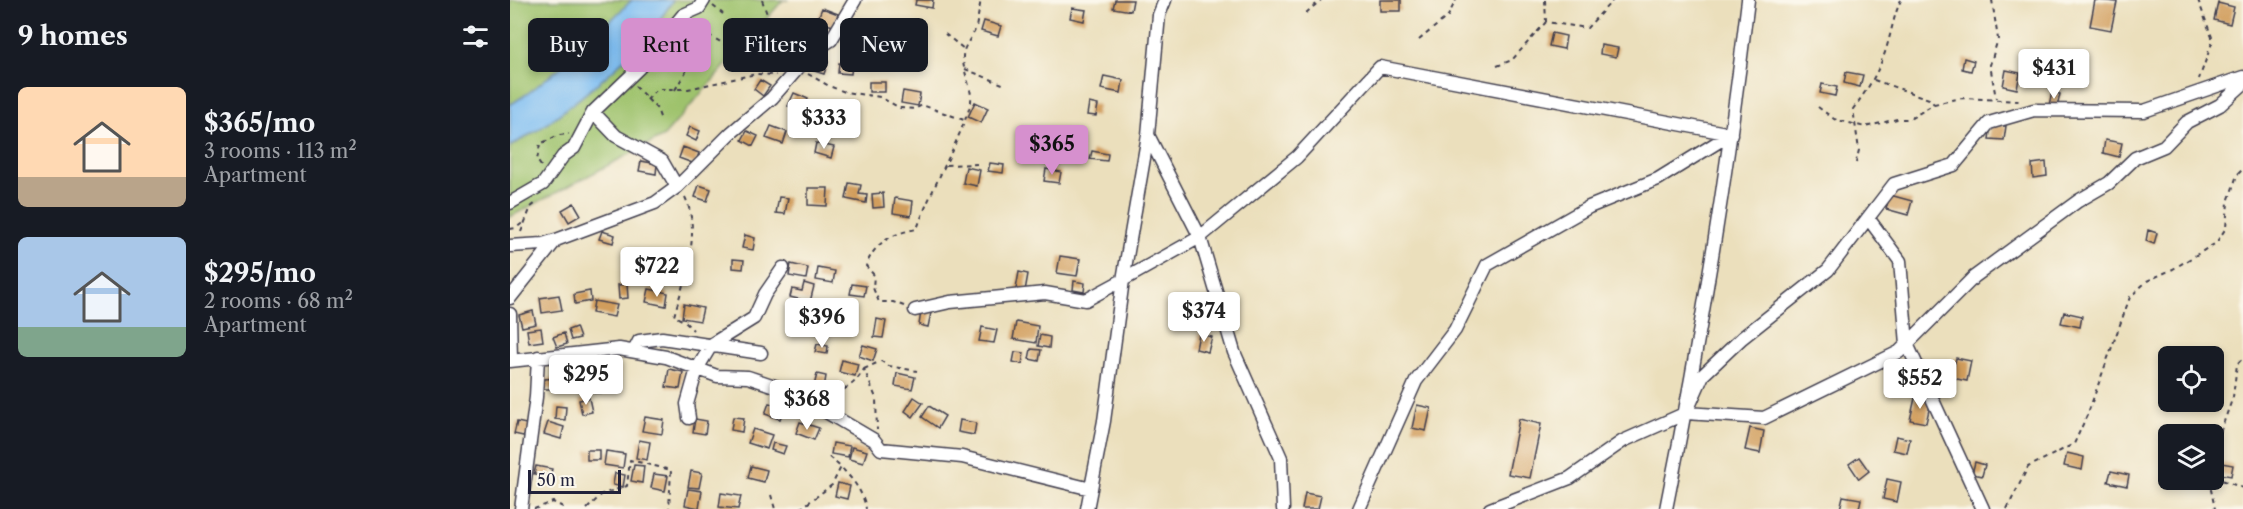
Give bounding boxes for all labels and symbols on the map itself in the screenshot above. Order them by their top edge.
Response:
pin: $431 [2018,49,2090,100]
pin: $333 [788,99,860,150]
pin: $365 [1016,125,1088,176]
pin: $722 [621,247,693,298]
pin: $374 [1168,292,1240,343]
pin: $396 [786,298,858,349]
pin: $295 [550,355,622,406]
pin: $552 [1884,359,1956,410]
pin: $368 [771,380,843,431]
scale bar [528,467,621,494]

